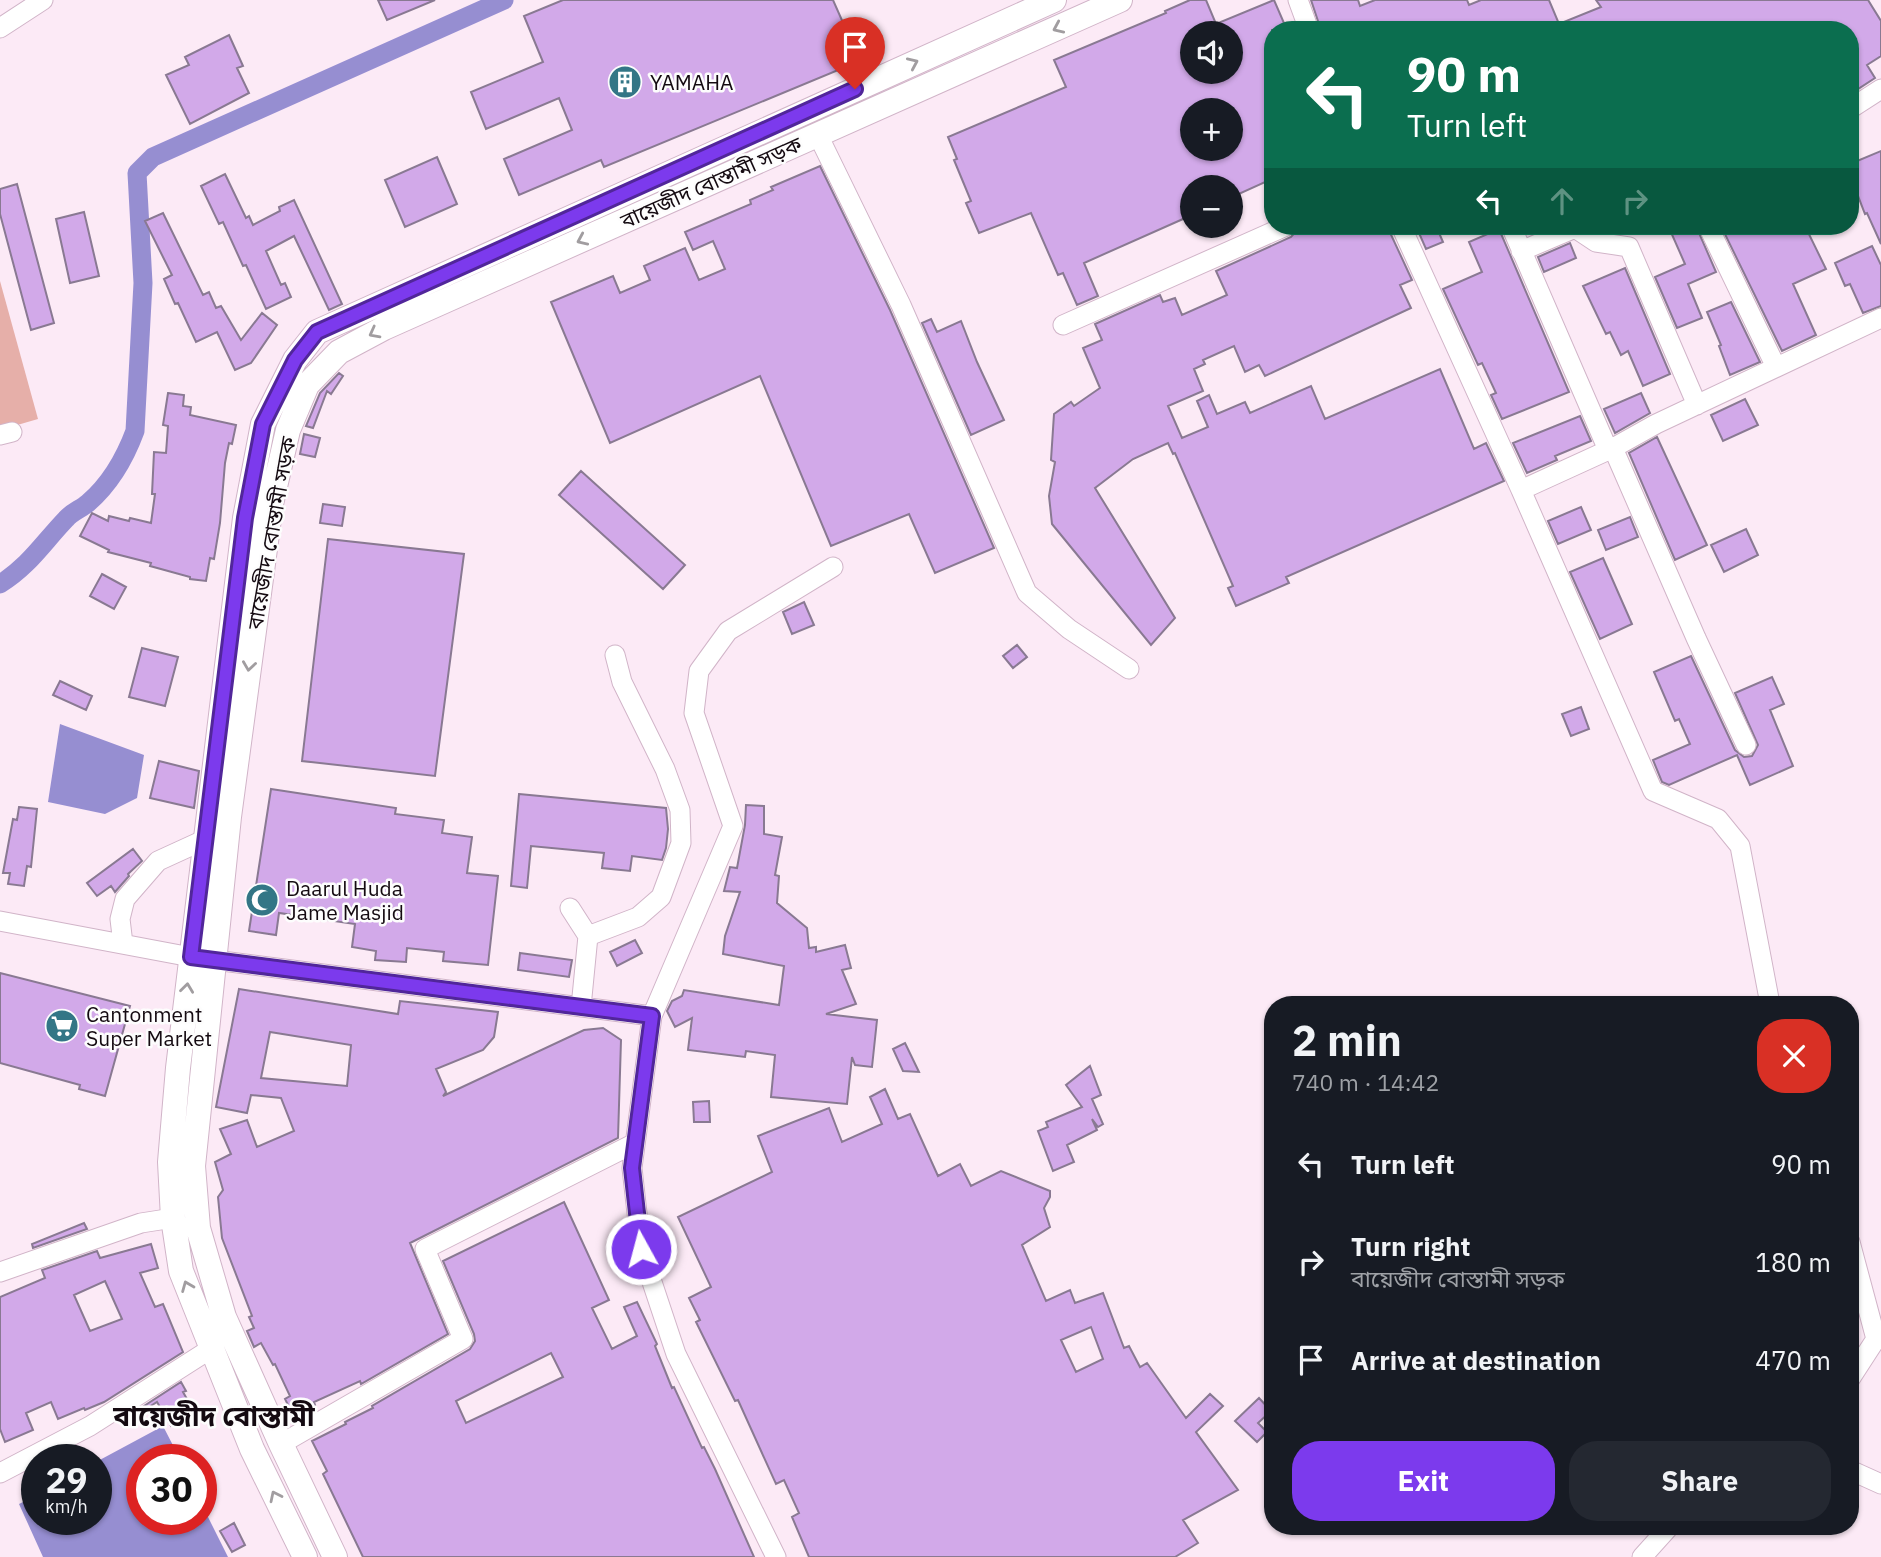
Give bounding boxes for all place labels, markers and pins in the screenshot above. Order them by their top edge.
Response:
pin [825,17,885,89]
building icon: YAMAHA [606,63,644,101]
place label: YAMAHA [650,68,734,96]
place label: Daarul Huda Jame Masjid [286,874,404,926]
mosque icon: Daarul Huda Jame Masjid [243,881,281,919]
place label: Cantonment Super Market [86,1000,212,1052]
supermarket icon: Cantonment Super Market [43,1007,81,1045]

